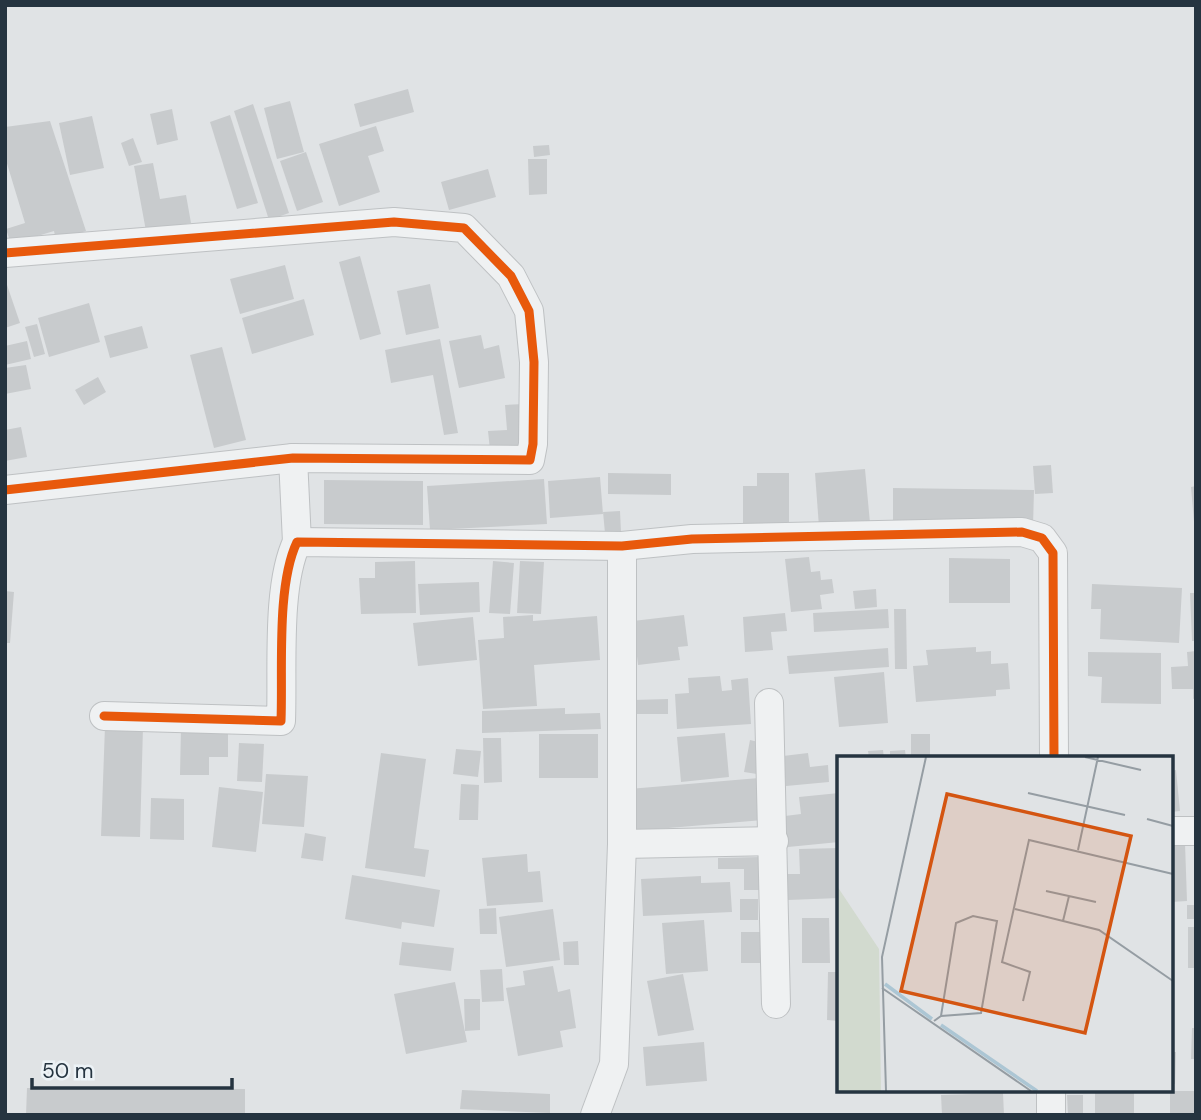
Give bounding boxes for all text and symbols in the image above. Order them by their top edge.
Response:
inset map [837,756,1173,1092]
scale bar [32,1046,231,1090]
text: 50 m [42,1057,93,1085]

